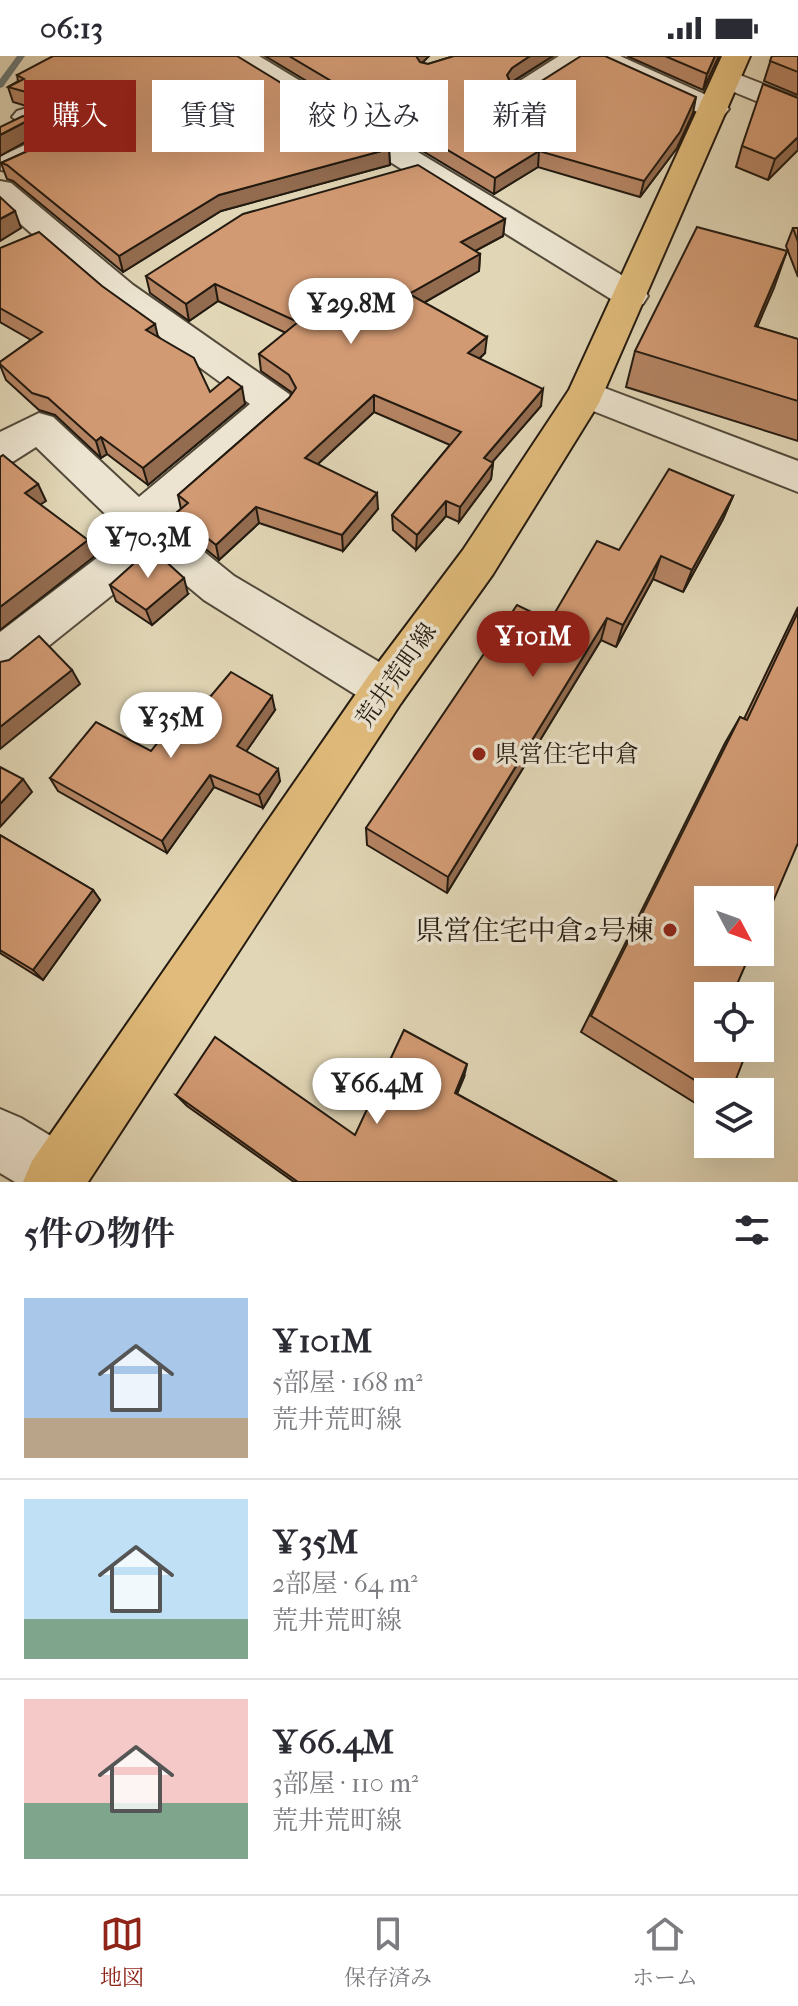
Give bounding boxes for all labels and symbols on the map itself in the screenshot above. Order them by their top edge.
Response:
pin: ¥29.8M [286,278,416,346]
pin: ¥70.3M [83,512,213,580]
pin: ¥101M [477,611,589,679]
street label: 荒井荒町線 [350,618,442,732]
pin: ¥35M [124,692,218,760]
place label: 県営住宅中倉 [495,740,639,768]
marker: 県営住宅中倉 [470,745,488,763]
north arrow [694,886,774,966]
place label: 県営住宅中倉2号棟 [416,914,654,947]
marker: 県営住宅中倉2号棟 [661,921,679,939]
pin: ¥66.4M [312,1058,442,1126]

